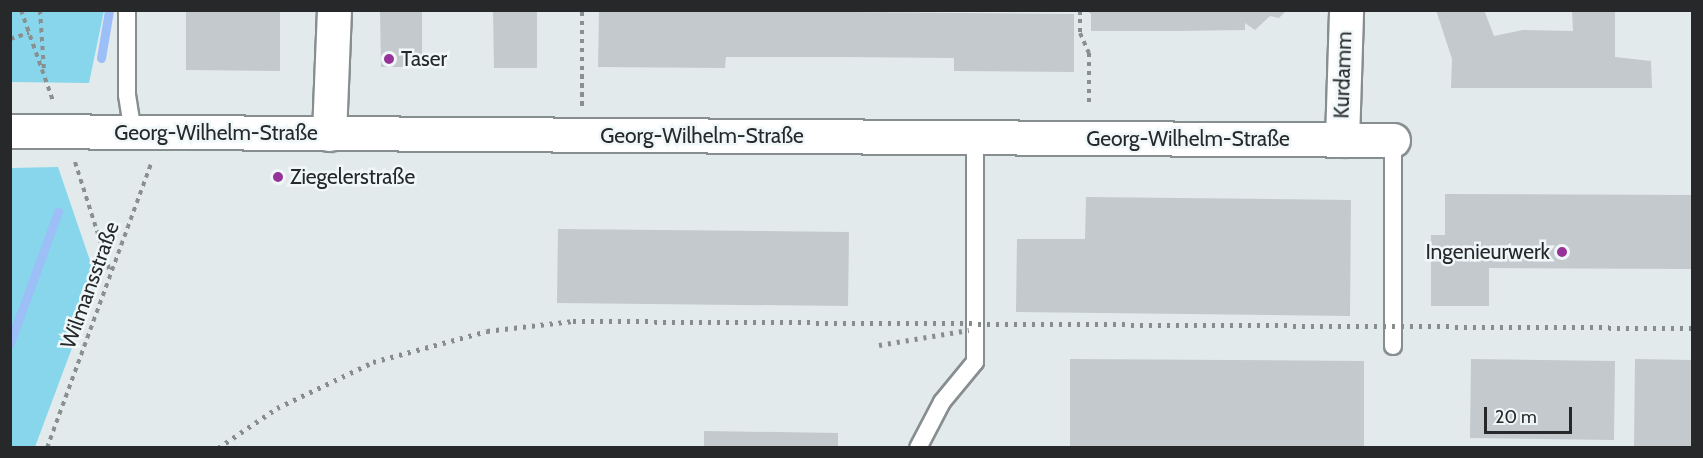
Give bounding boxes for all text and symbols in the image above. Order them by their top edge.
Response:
street label: Kurdamm [1329,31,1357,119]
place label: Taser [401,46,447,72]
marker: Taser [382,52,396,66]
street label: Georg-Wilhelm-Straße [114,120,318,146]
street label: Georg-Wilhelm-Straße [600,123,804,149]
street label: Georg-Wilhelm-Straße [1086,126,1290,152]
place label: Ziegelerstraße [290,164,415,190]
marker: Ziegelerstraße [271,170,285,184]
street label: Wilmansstraße [55,218,125,352]
place label: Ingenieurwerk [1425,239,1550,265]
marker: Ingenieurwerk [1555,245,1569,259]
scale bar [1487,395,1576,433]
text: 20 m [1495,406,1537,428]

